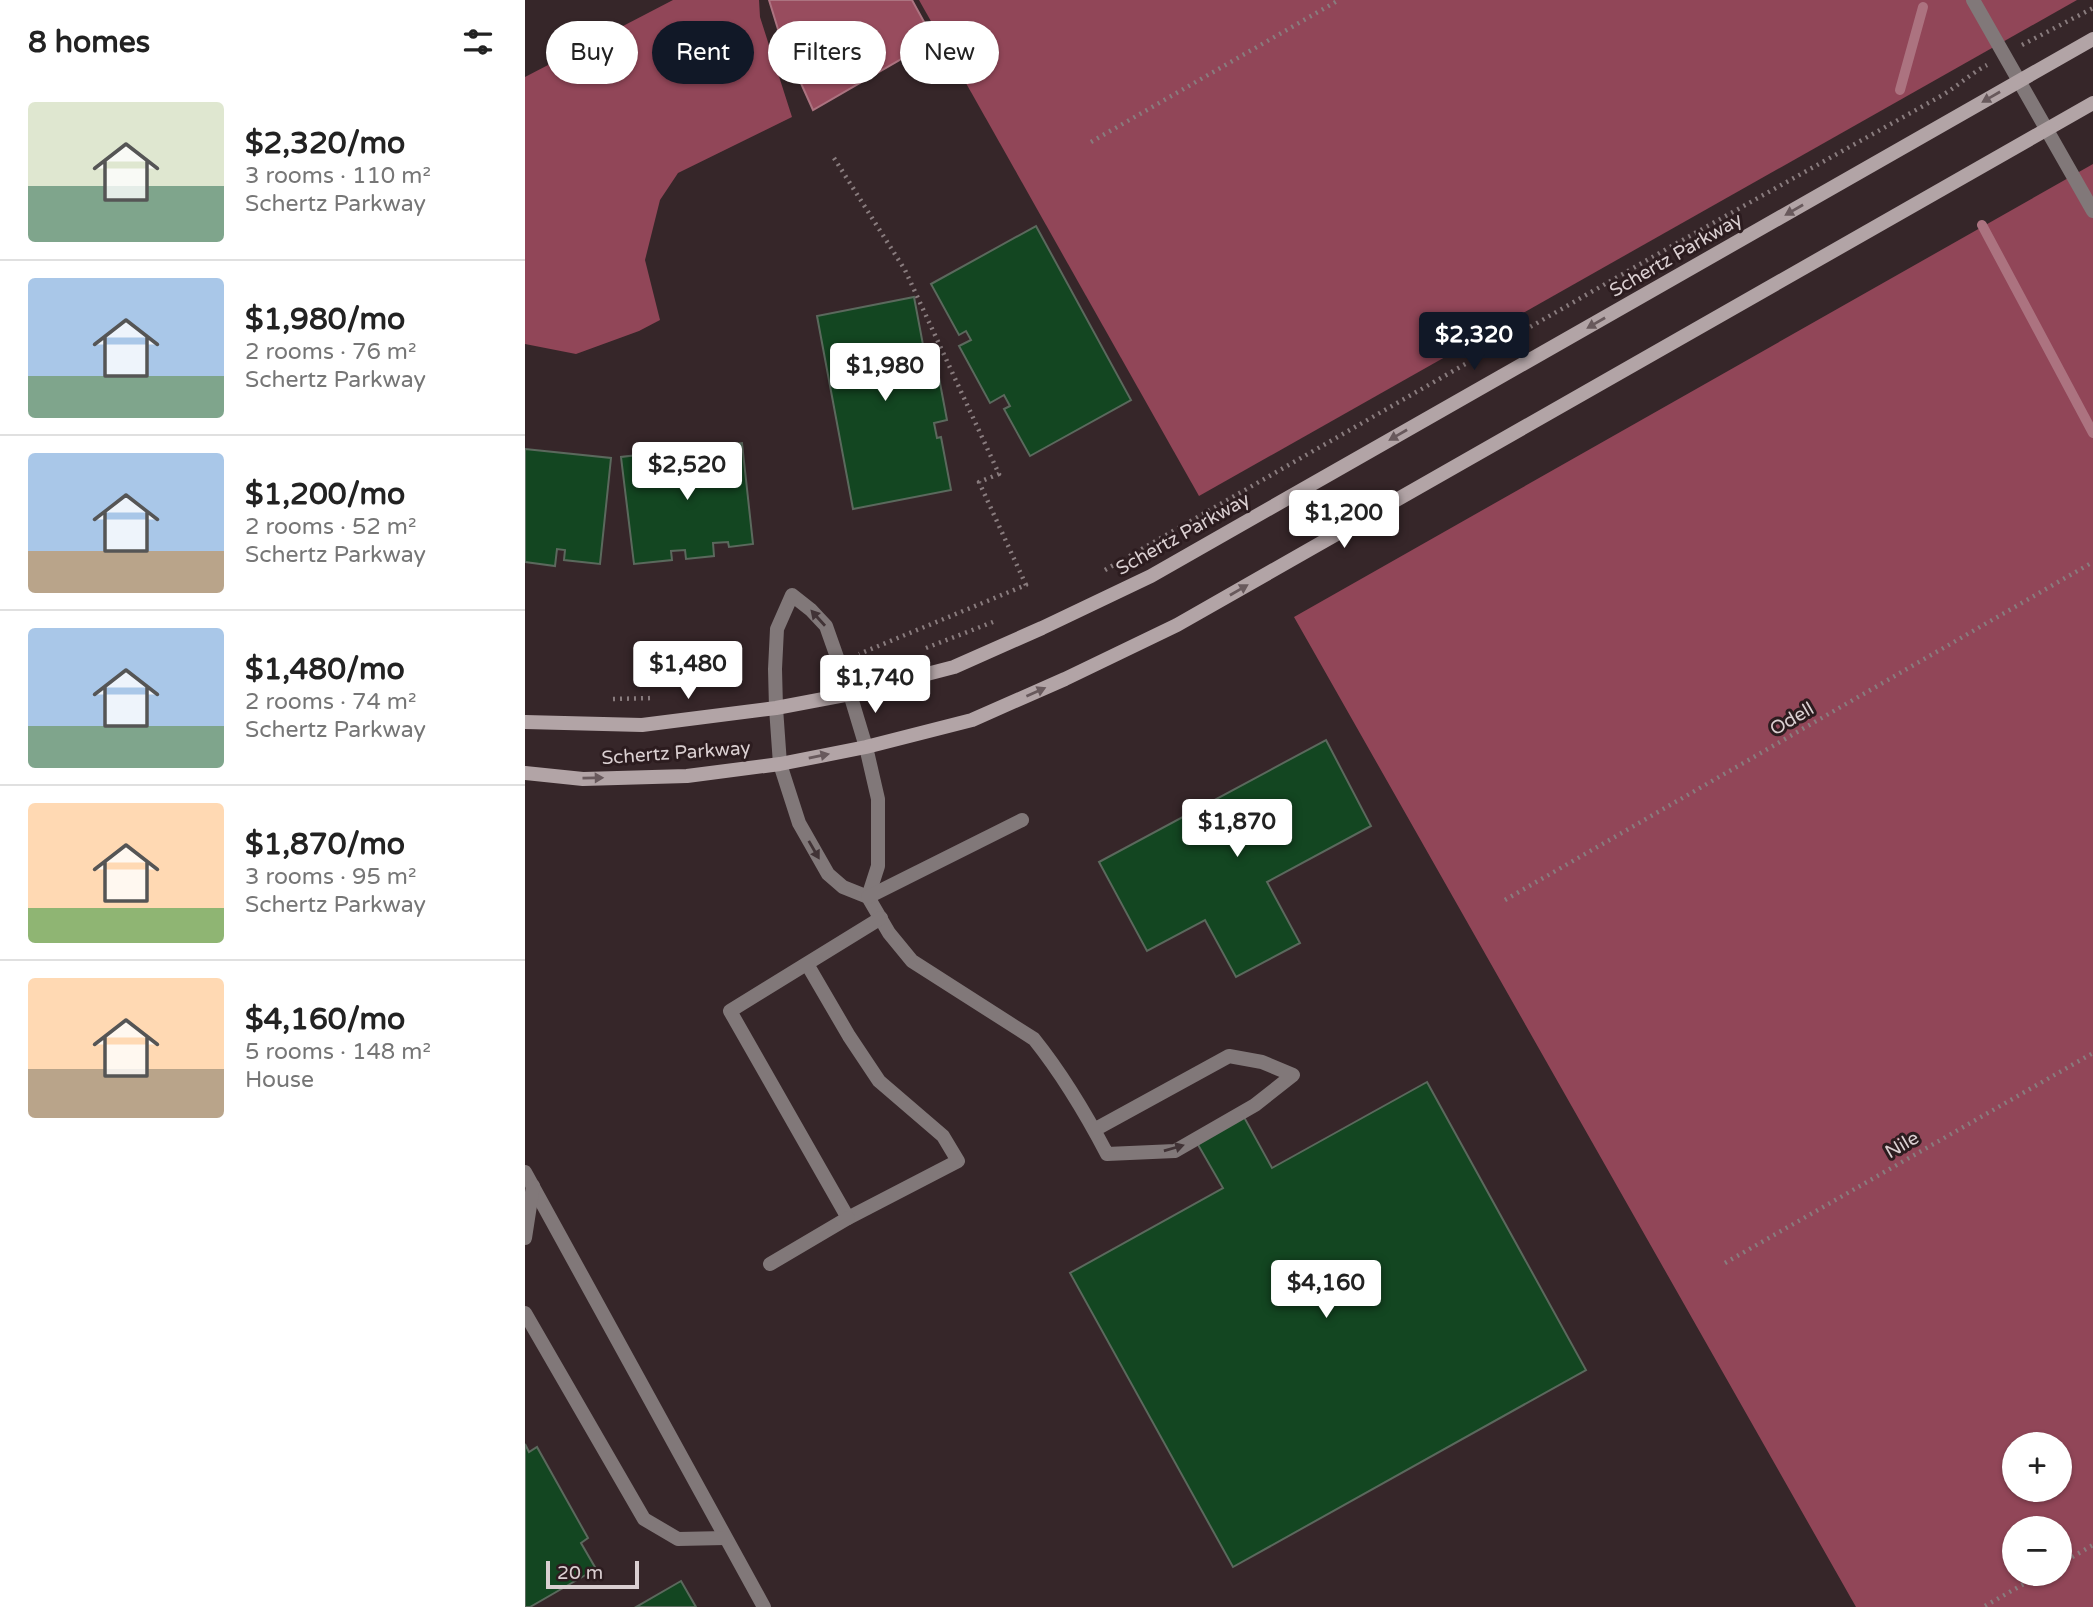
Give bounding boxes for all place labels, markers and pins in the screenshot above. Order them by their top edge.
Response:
pin: $2,320 [1417,312,1531,372]
pin: $1,980 [828,344,942,403]
pin: $2,520 [630,442,744,502]
pin: $1,200 [1287,490,1401,550]
pin: $1,480 [631,642,745,701]
pin: $1,740 [818,656,932,715]
pin: $1,870 [1180,800,1294,859]
pin: $4,160 [1269,1260,1383,1320]

